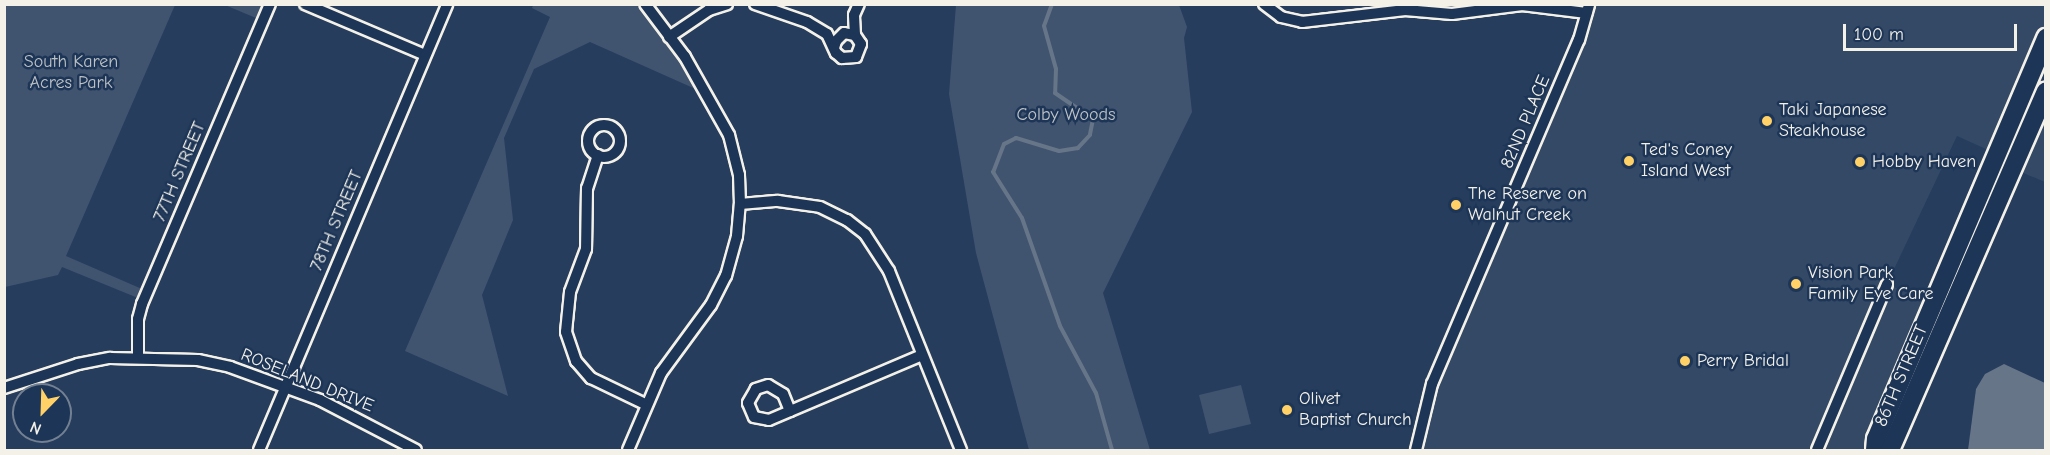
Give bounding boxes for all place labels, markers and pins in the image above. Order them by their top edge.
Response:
place label: Taki Japanese Steakhouse [1779,100,1887,142]
marker: Taki Japanese Steakhouse [1760,114,1774,128]
place label: Ted's Coney Island West [1641,140,1732,182]
place label: Hobby Haven [1872,151,1976,173]
marker: Ted's Coney Island West [1622,154,1636,168]
marker: Hobby Haven [1853,155,1867,169]
place label: The Reserve on Walnut Creek [1468,184,1587,226]
marker: The Reserve on Walnut Creek [1449,198,1463,212]
place label: Vision Park Family Eye Care [1808,263,1933,306]
marker: Vision Park Family Eye Care [1789,277,1803,291]
place label: Perry Bridal [1697,350,1789,372]
marker: Perry Bridal [1678,354,1692,368]
place label: Olivet Baptist Church [1299,389,1412,432]
marker: Olivet Baptist Church [1280,403,1294,417]

